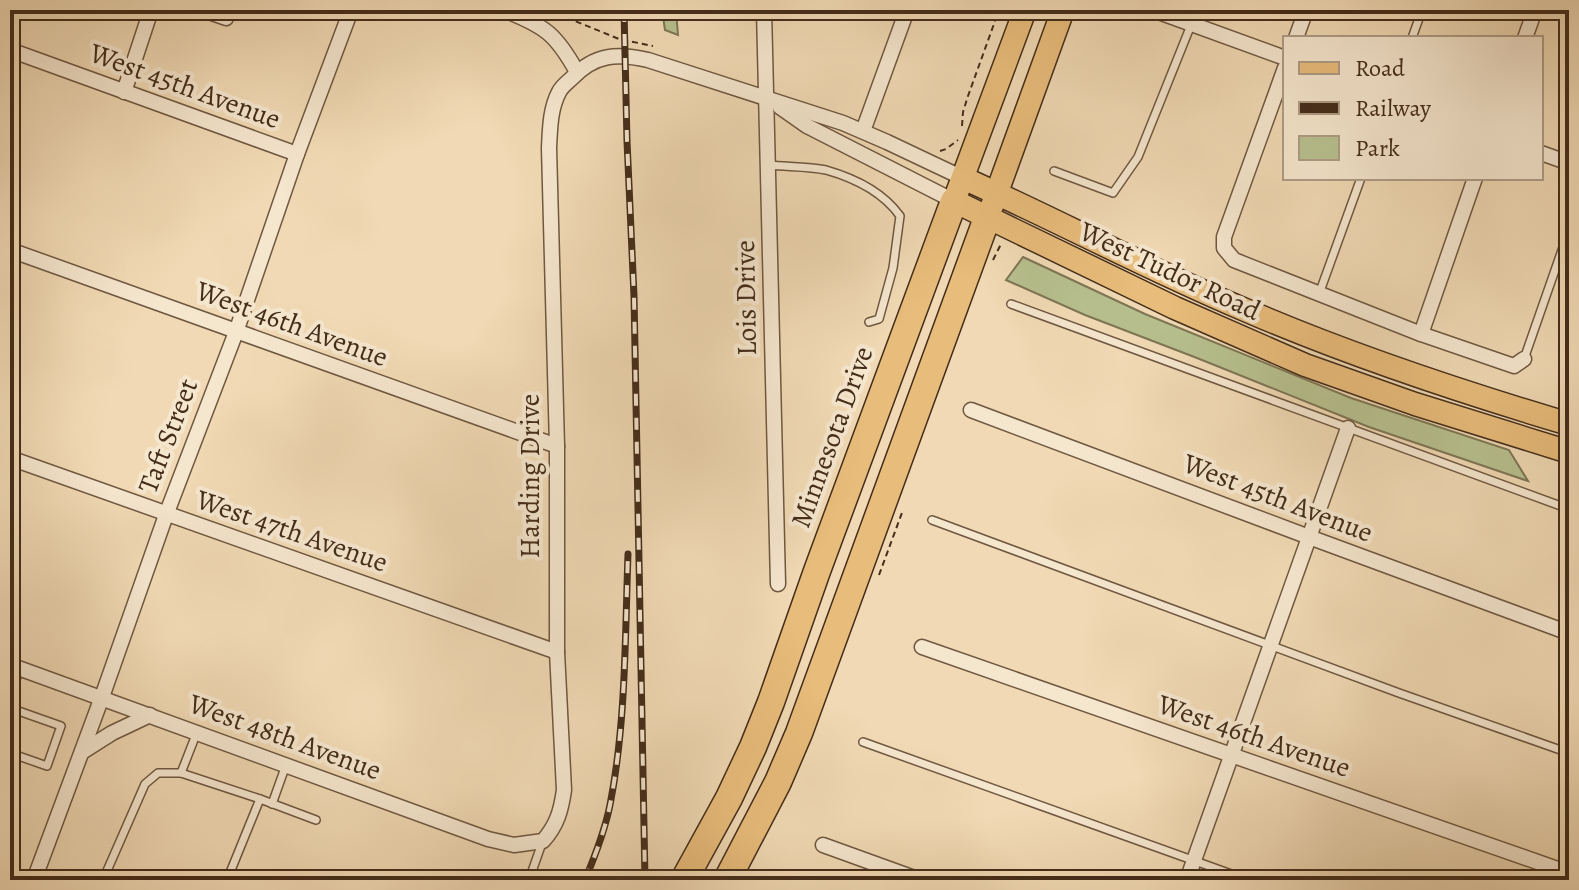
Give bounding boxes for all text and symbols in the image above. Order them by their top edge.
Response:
street label: West 45th Avenue [83,34,286,138]
legend [1283,36,1543,180]
text: Road [1355,52,1405,84]
text: Railway [1355,92,1431,124]
text: Park [1355,132,1400,164]
street label: West Tudor Road [1072,212,1268,330]
street label: Lois Drive [726,240,766,356]
street label: West 46th Avenue [190,271,393,376]
street label: Minnesota Drive [782,341,882,533]
street label: Taft Street [129,373,207,499]
street label: Harding Drive [511,394,549,558]
street label: West 45th Avenue [1177,444,1378,552]
street label: West 47th Avenue [190,480,393,582]
street label: West 48th Avenue [183,684,386,789]
street label: West 46th Avenue [1152,685,1355,787]

